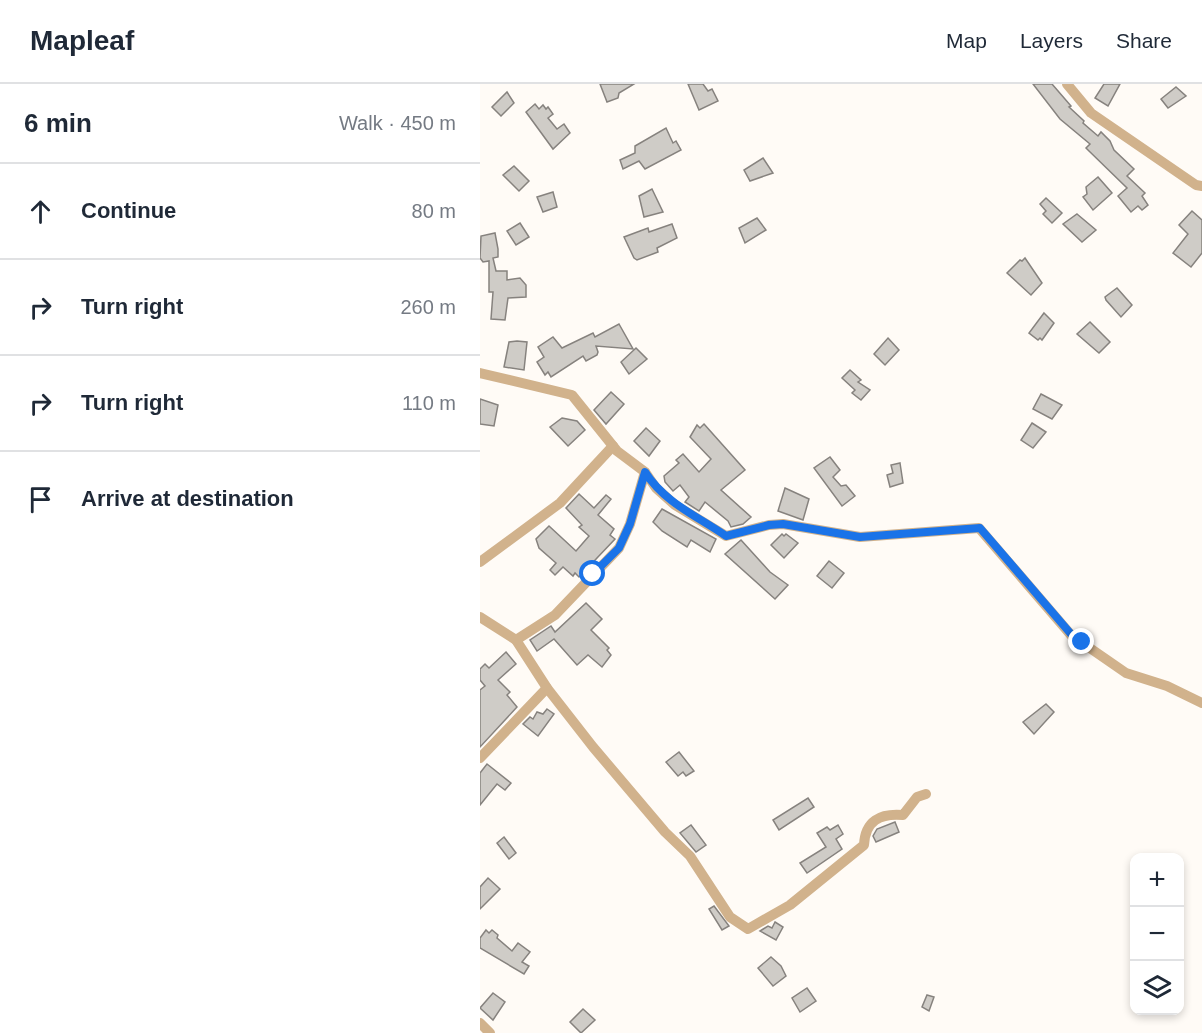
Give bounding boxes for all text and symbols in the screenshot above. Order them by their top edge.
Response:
text: Mapleaf [30,25,134,56]
text: Map [946,29,987,52]
text: Layers [1020,29,1083,52]
text: Share [1116,29,1172,52]
text: 6 min [24,108,92,138]
text: Walk · 450 m [339,112,456,134]
icon: ahead [24,195,57,228]
text: Continue [81,198,176,223]
text: 80 m [412,200,456,222]
icon: right [24,291,57,324]
text: Turn right [81,294,183,319]
text: 260 m [400,296,456,318]
icon: right [24,387,57,420]
text: Turn right [81,390,183,415]
text: 110 m [402,392,456,414]
icon: arrive [24,483,57,516]
text: Arrive at destination [81,486,294,511]
route start [579,560,605,586]
route end [1068,628,1094,654]
map controls [1130,853,1184,1015]
button: + [1130,853,1184,907]
button: − [1130,907,1184,961]
button: layers [1130,961,1184,1015]

